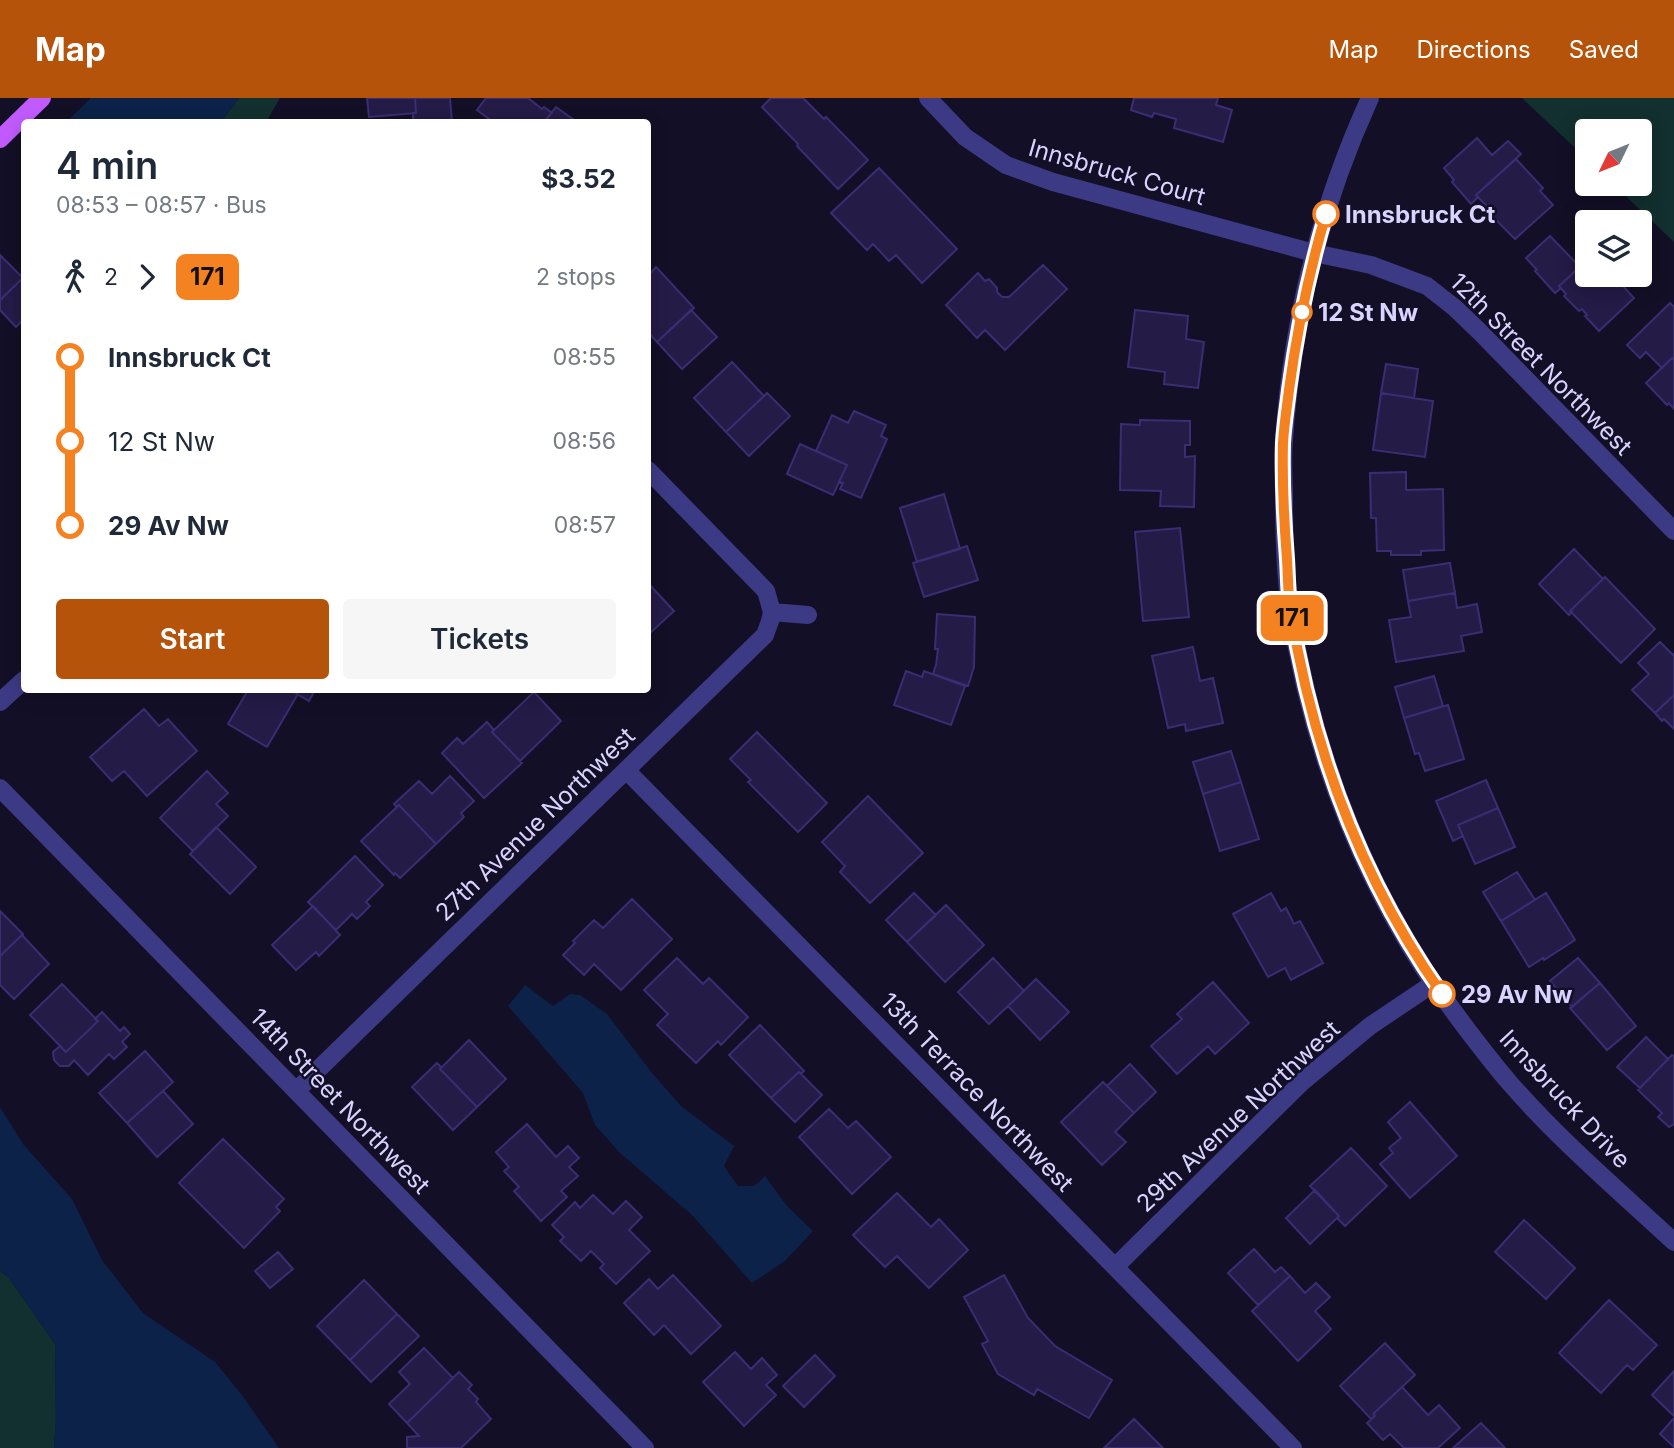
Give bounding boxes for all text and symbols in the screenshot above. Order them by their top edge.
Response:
text: Map [35,29,106,69]
text: Map [1329,35,1378,64]
text: Directions [1416,35,1531,64]
text: Saved [1569,35,1639,64]
north arrow [1575,119,1652,196]
map controls [1575,119,1652,287]
street label: Innsbruck Court [1025,133,1209,211]
text: 4 min [56,142,158,188]
text: $3.52 [541,163,616,194]
text: 08:53 – 08:57 · Bus [56,191,267,219]
place label: Innsbruck Ct [1345,200,1495,229]
marker: Innsbruck Ct [1313,201,1339,227]
button: layers [1575,210,1652,287]
icon: walk [56,258,94,296]
icon: forward [128,258,166,296]
text: 171 [190,262,225,291]
text: 2 [104,263,118,291]
text: 2 stops [536,263,616,291]
street label: 12th Street Northwest [1444,267,1638,461]
place label: 12 St Nw [1318,298,1419,327]
marker: 12 St Nw [1292,302,1312,322]
text: Innsbruck Ct [108,342,271,373]
text: 08:55 [553,343,616,371]
text: 12 St Nw [108,426,215,457]
text: 08:56 [552,427,616,455]
text: 29 Av Nw [108,510,229,541]
text: 08:57 [554,511,616,539]
line badge: 171 [1252,595,1332,641]
button: Start [56,599,329,679]
button: Tickets [343,599,616,679]
text: 171 [1275,603,1309,632]
street label: 27th Avenue Northwest [429,721,641,927]
place label: 29 Av Nw [1461,980,1573,1009]
marker: 29 Av Nw [1429,981,1455,1007]
street label: 13th Terrace Northwest [875,987,1080,1197]
street label: 14th Street Northwest [244,1002,436,1200]
street label: 29th Avenue Northwest [1130,1014,1346,1218]
street label: Innsbruck Drive [1493,1024,1637,1174]

